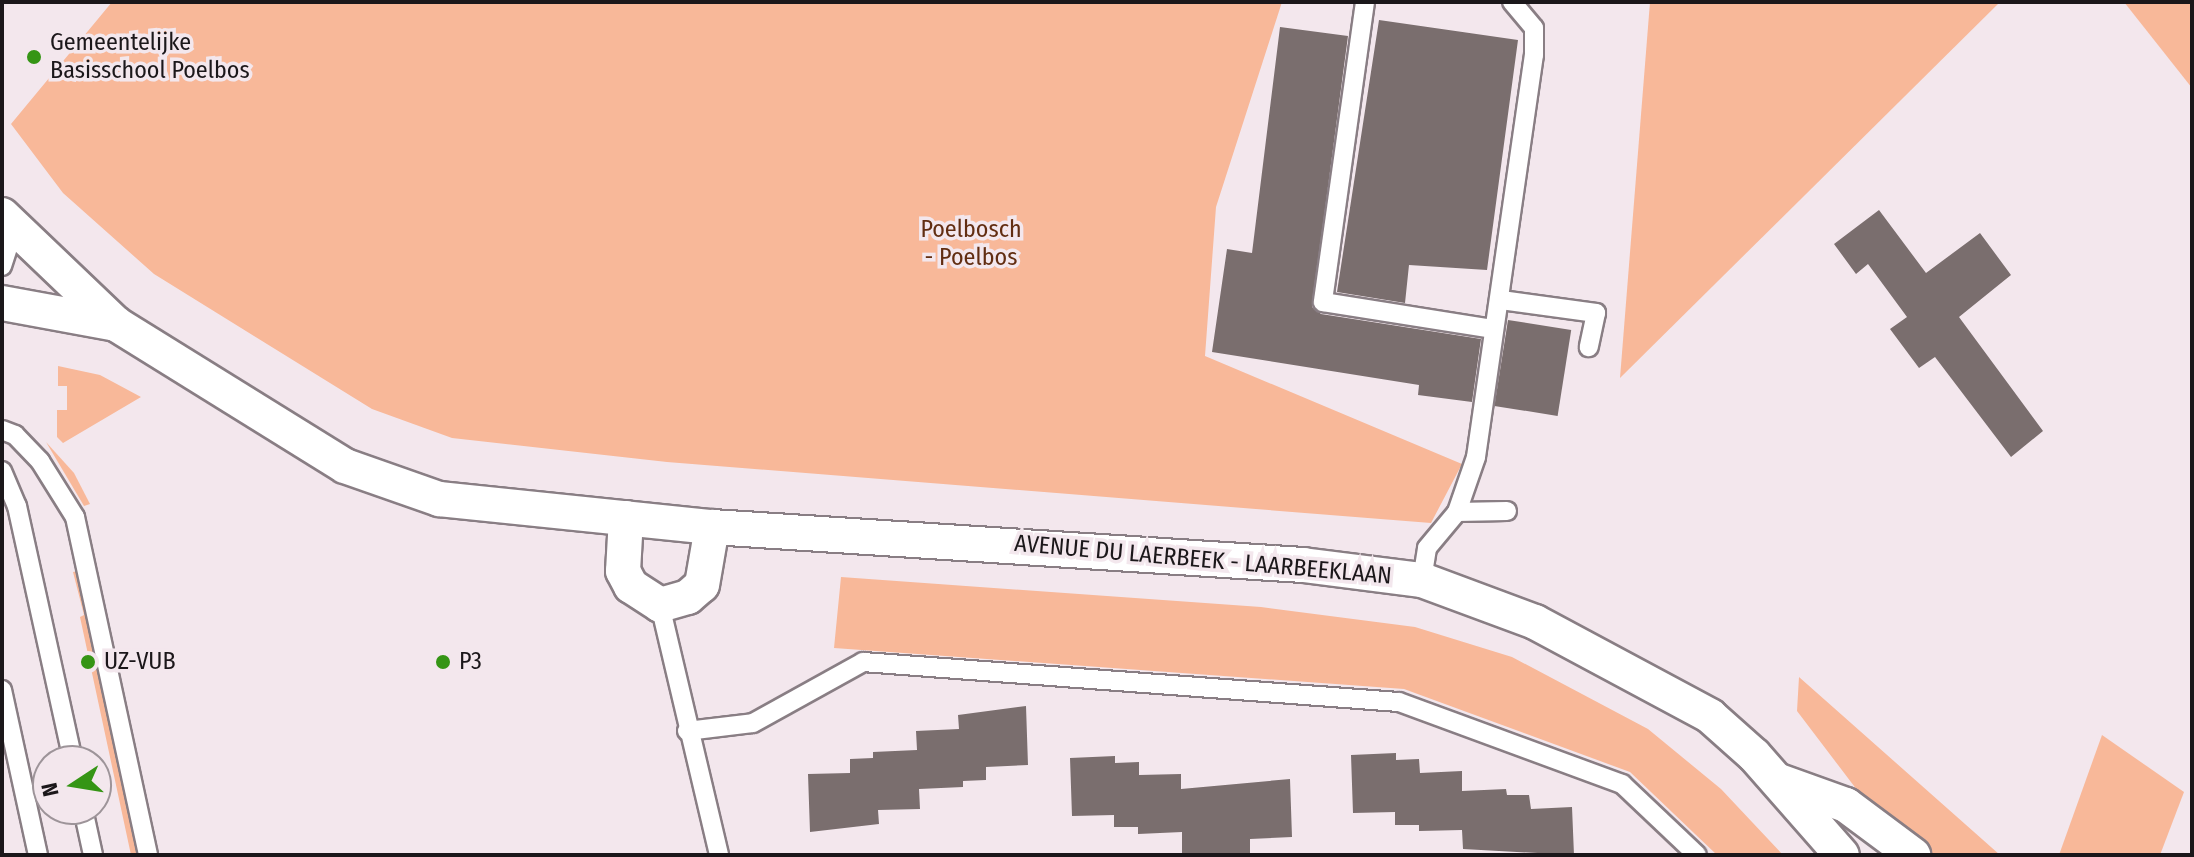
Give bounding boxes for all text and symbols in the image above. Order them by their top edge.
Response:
place label: Gemeentelijke Basisschool Poelbos [50,29,250,85]
marker: Gemeentelijke Basisschool Poelbos [25,48,43,66]
park label: Poelbosch - Poelbos [920,216,1022,272]
street label: AVENUE DU LAERBEEK - LAARBEEKLAAN [1013,529,1393,591]
place label: UZ-VUB [104,648,176,676]
place label: P3 [459,648,482,676]
marker: UZ-VUB [79,653,97,671]
marker: P3 [434,653,452,671]
north arrow [32,745,112,825]
text: N [35,780,65,799]

